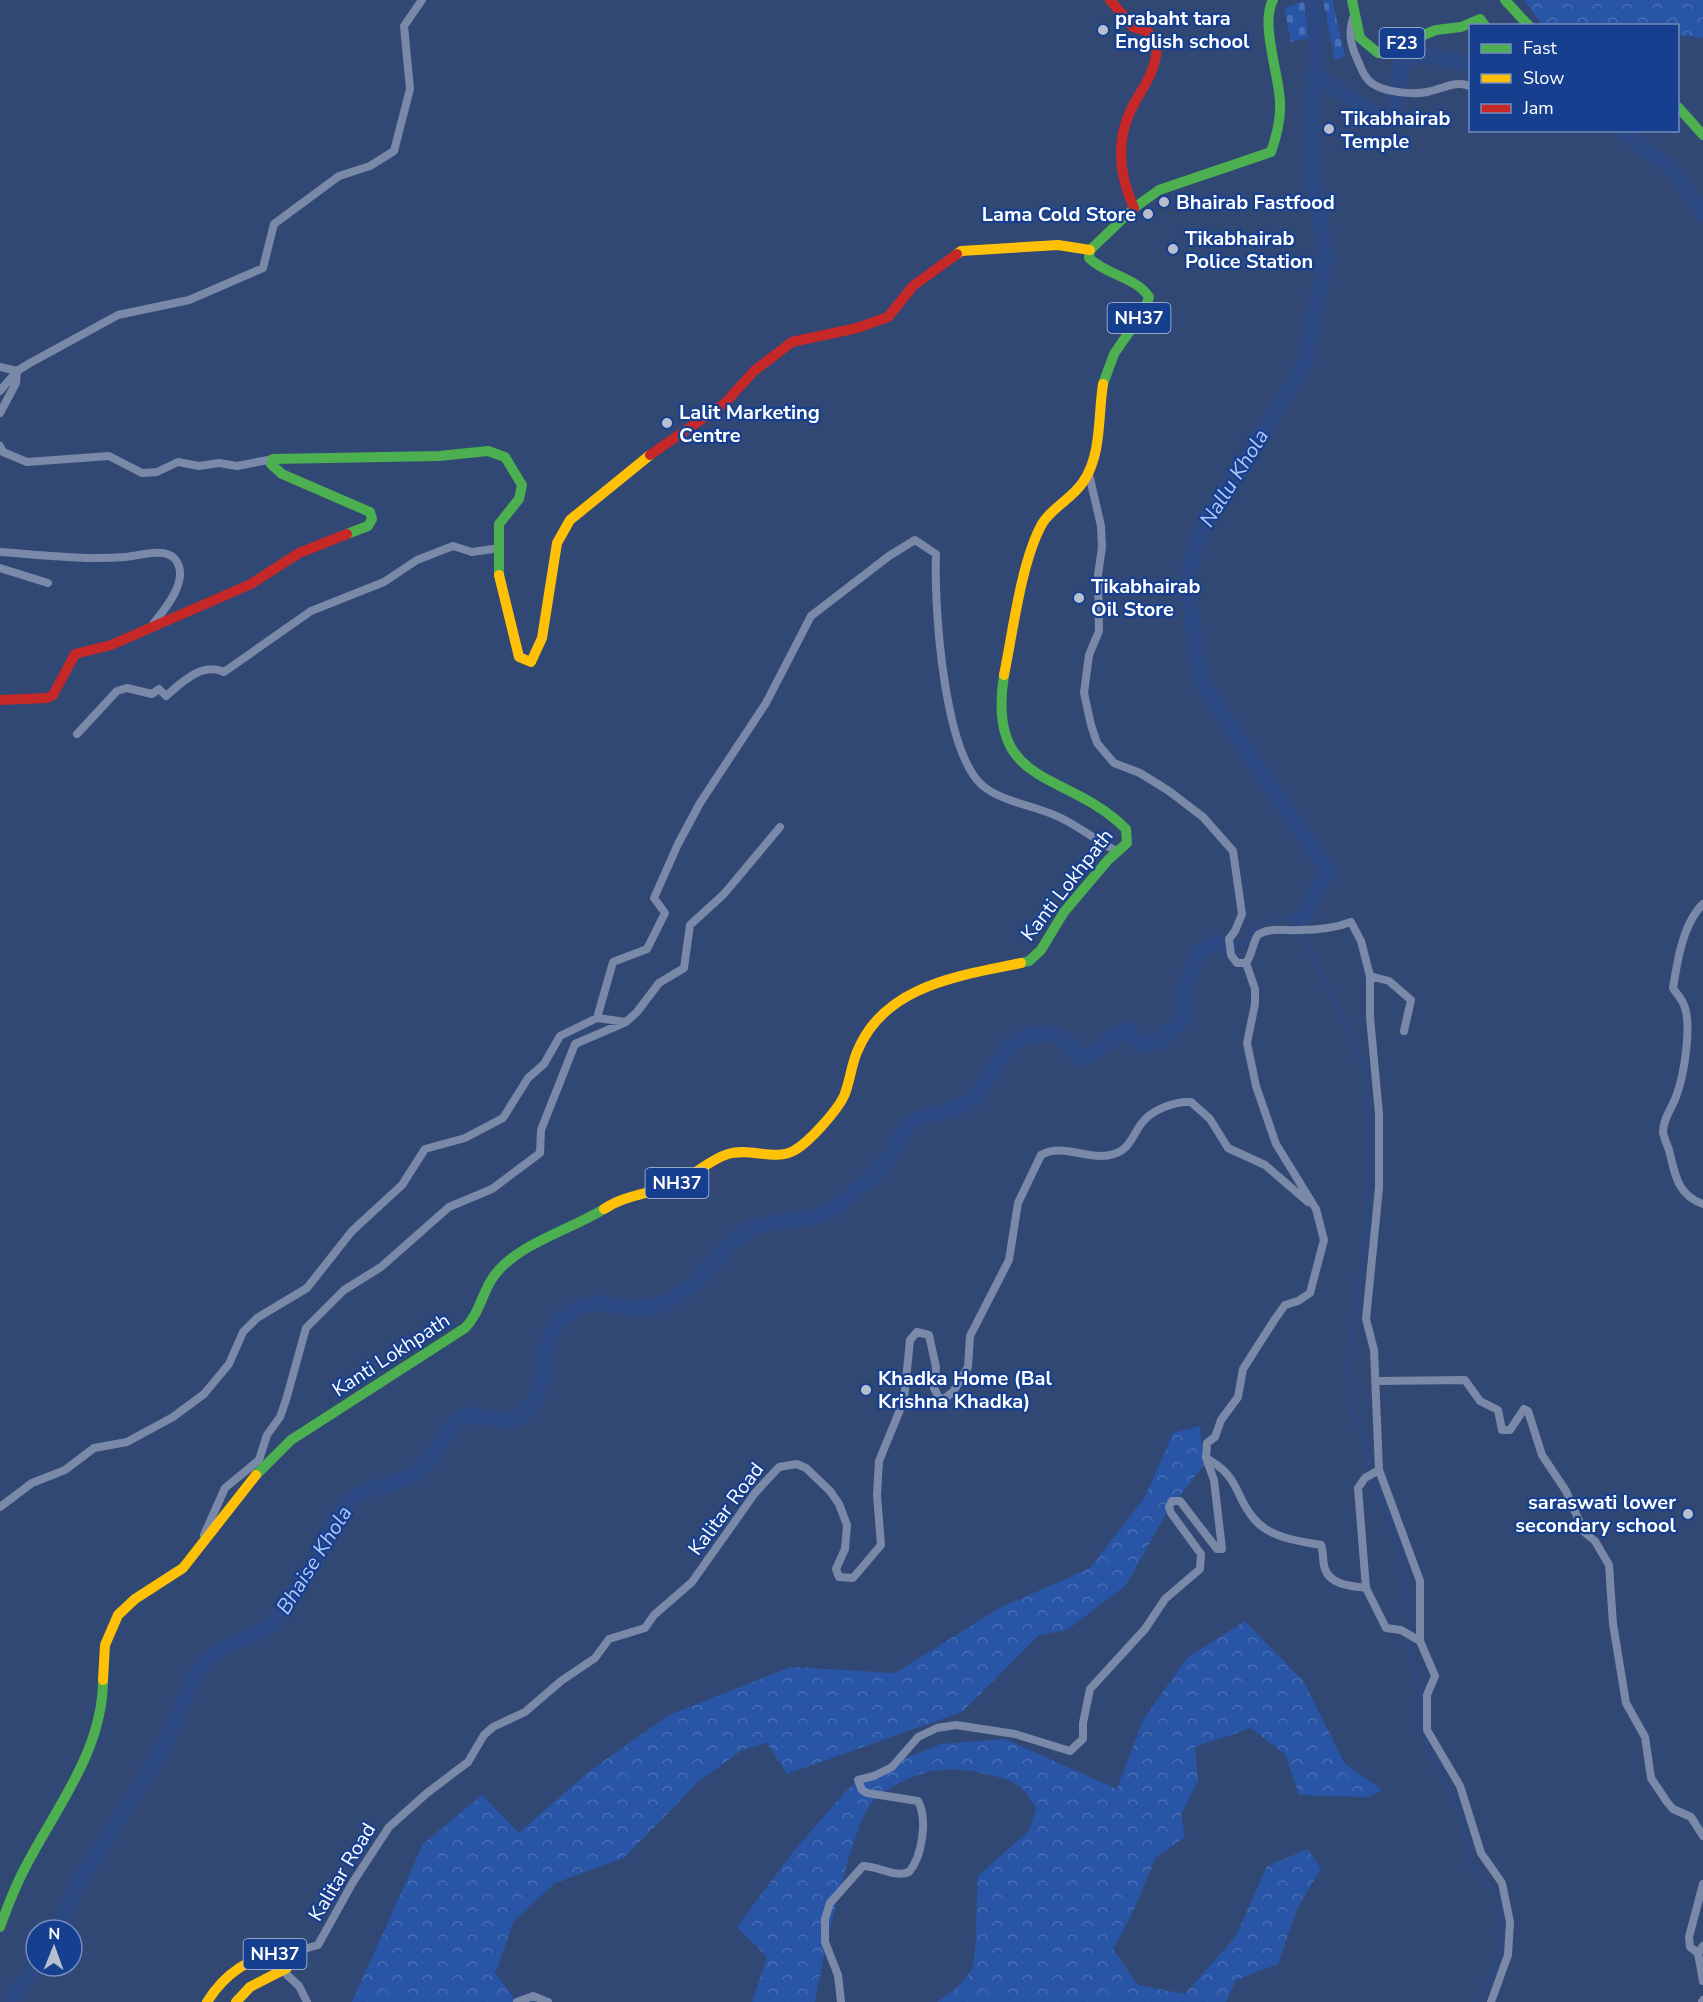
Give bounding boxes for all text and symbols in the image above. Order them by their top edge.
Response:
place label: prabaht tara English school [1115,5,1250,55]
marker: prabaht tara English school [1096,23,1110,37]
legend [1469,24,1679,132]
road number: F23 [1380,28,1424,58]
text: Fast [1523,36,1558,60]
text: Slow [1523,66,1564,90]
text: Jam [1522,96,1554,120]
place label: Tikabhairab Temple [1341,105,1451,155]
marker: Tikabhairab Temple [1322,122,1336,136]
place label: Bhairab Fastfood [1176,189,1335,216]
marker: Bhairab Fastfood [1157,195,1171,209]
place label: Lama Cold Store [982,201,1136,228]
marker: Lama Cold Store [1141,207,1155,221]
place label: Tikabhairab Police Station [1185,225,1313,275]
marker: Tikabhairab Police Station [1166,242,1180,256]
road number: NH37 [1108,303,1170,333]
place label: Lalit Marketing Centre [679,399,820,449]
marker: Lalit Marketing Centre [660,416,674,430]
water label: Nallu Khola [1193,424,1275,532]
place label: Tikabhairab Oil Store [1091,573,1201,623]
marker: Tikabhairab Oil Store [1072,591,1086,605]
street label: Kanti Lokhpath [1015,823,1119,947]
road number: NH37 [646,1168,708,1198]
street label: Kanti Lokhpath [327,1307,455,1403]
place label: Khadka Home (Bal Krishna Khadka) [878,1365,1052,1415]
marker: Khadka Home (Bal Krishna Khadka) [859,1383,873,1397]
street label: Kalitar Road [682,1457,770,1561]
place label: saraswati lower secondary school [1515,1489,1677,1539]
water label: Bhaise Khola [270,1500,358,1620]
marker: saraswati lower secondary school [1681,1507,1695,1521]
street label: Kalitar Road [302,1818,382,1926]
north arrow [24,1918,84,1978]
text: N [48,1923,60,1945]
road number: NH37 [244,1939,306,1969]

